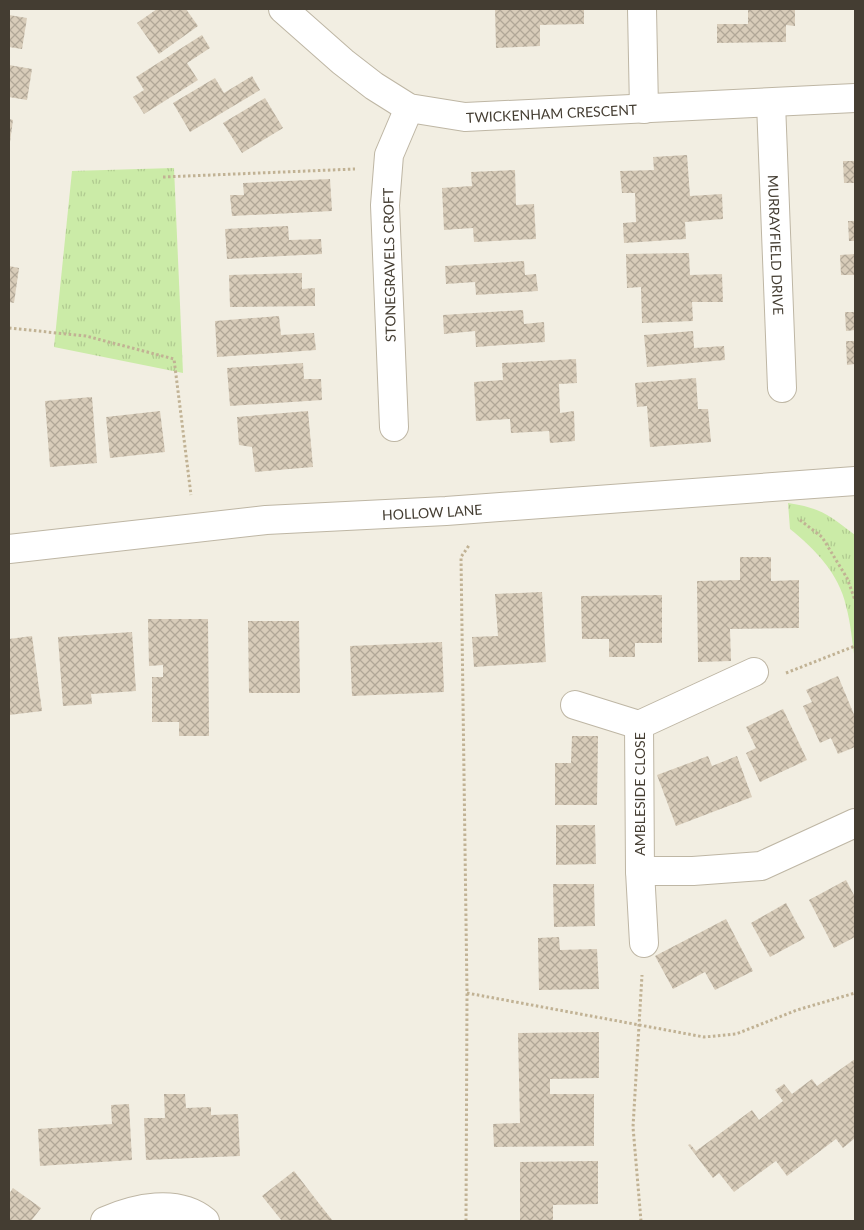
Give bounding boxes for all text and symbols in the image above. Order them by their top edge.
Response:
street label: TWICKENHAM CRESCENT [466,100,638,125]
street label: MURRAYFIELD DRIVE [765,174,788,315]
street label: STONEGRAVELS CROFT [379,187,399,342]
street label: HOLLOW LANE [382,500,483,523]
street label: AMBLESIDE CLOSE [631,732,648,856]

